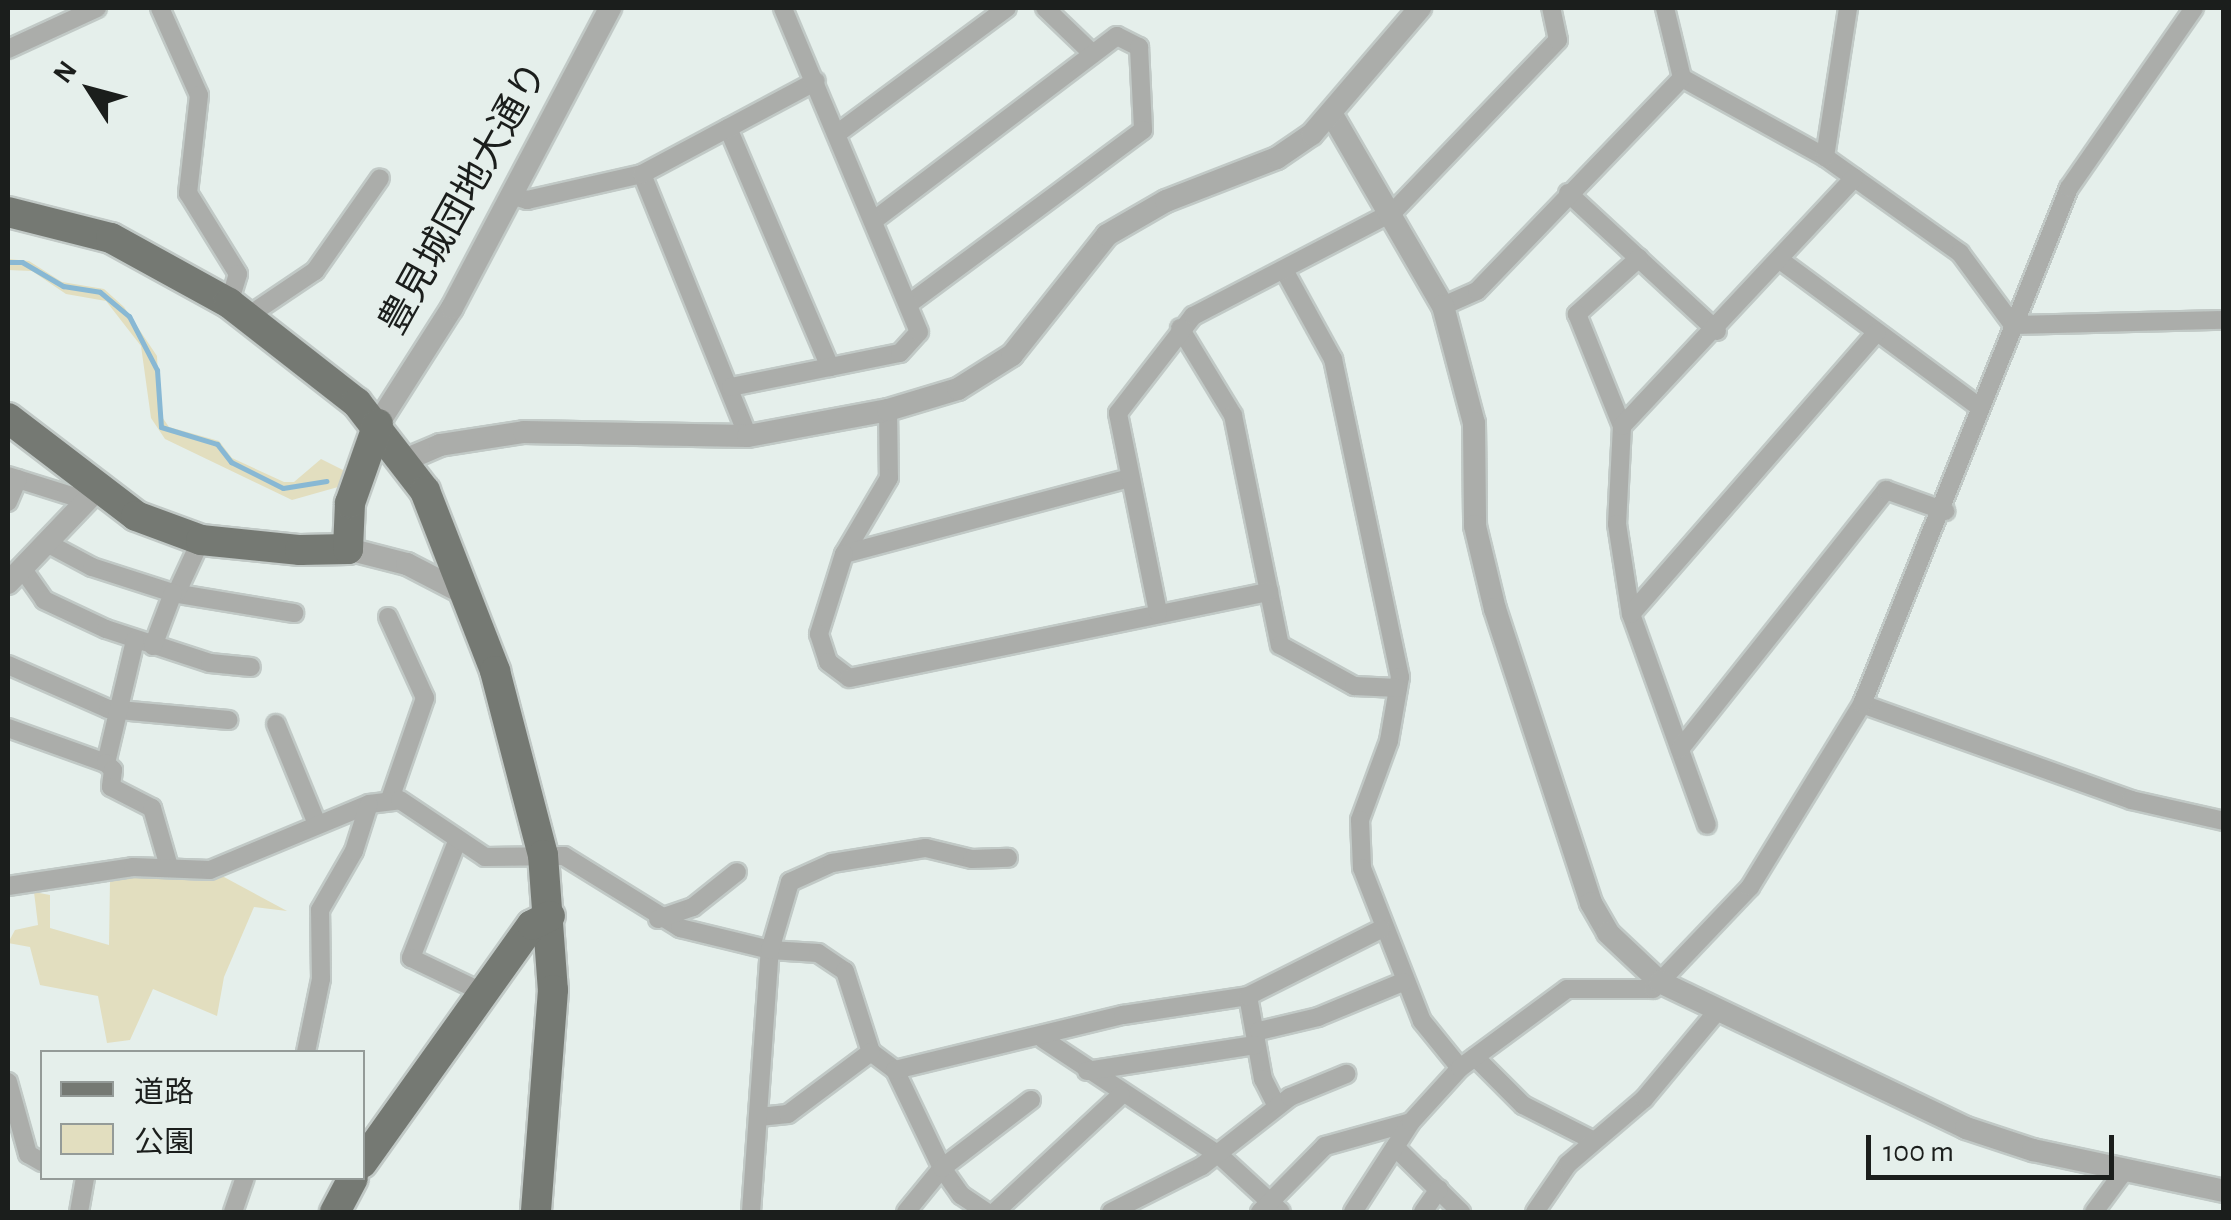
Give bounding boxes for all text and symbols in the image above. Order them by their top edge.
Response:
north arrow [40,40,140,140]
street label: 豊見城団地大通り [371,55,559,343]
text: N [49,56,83,88]
legend [40,1050,365,1180]
text: 道路 [134,1078,194,1108]
scale bar [1871,1115,2118,1177]
text: 公園 [134,1128,194,1158]
text: 100 m [1883,1137,1954,1167]

